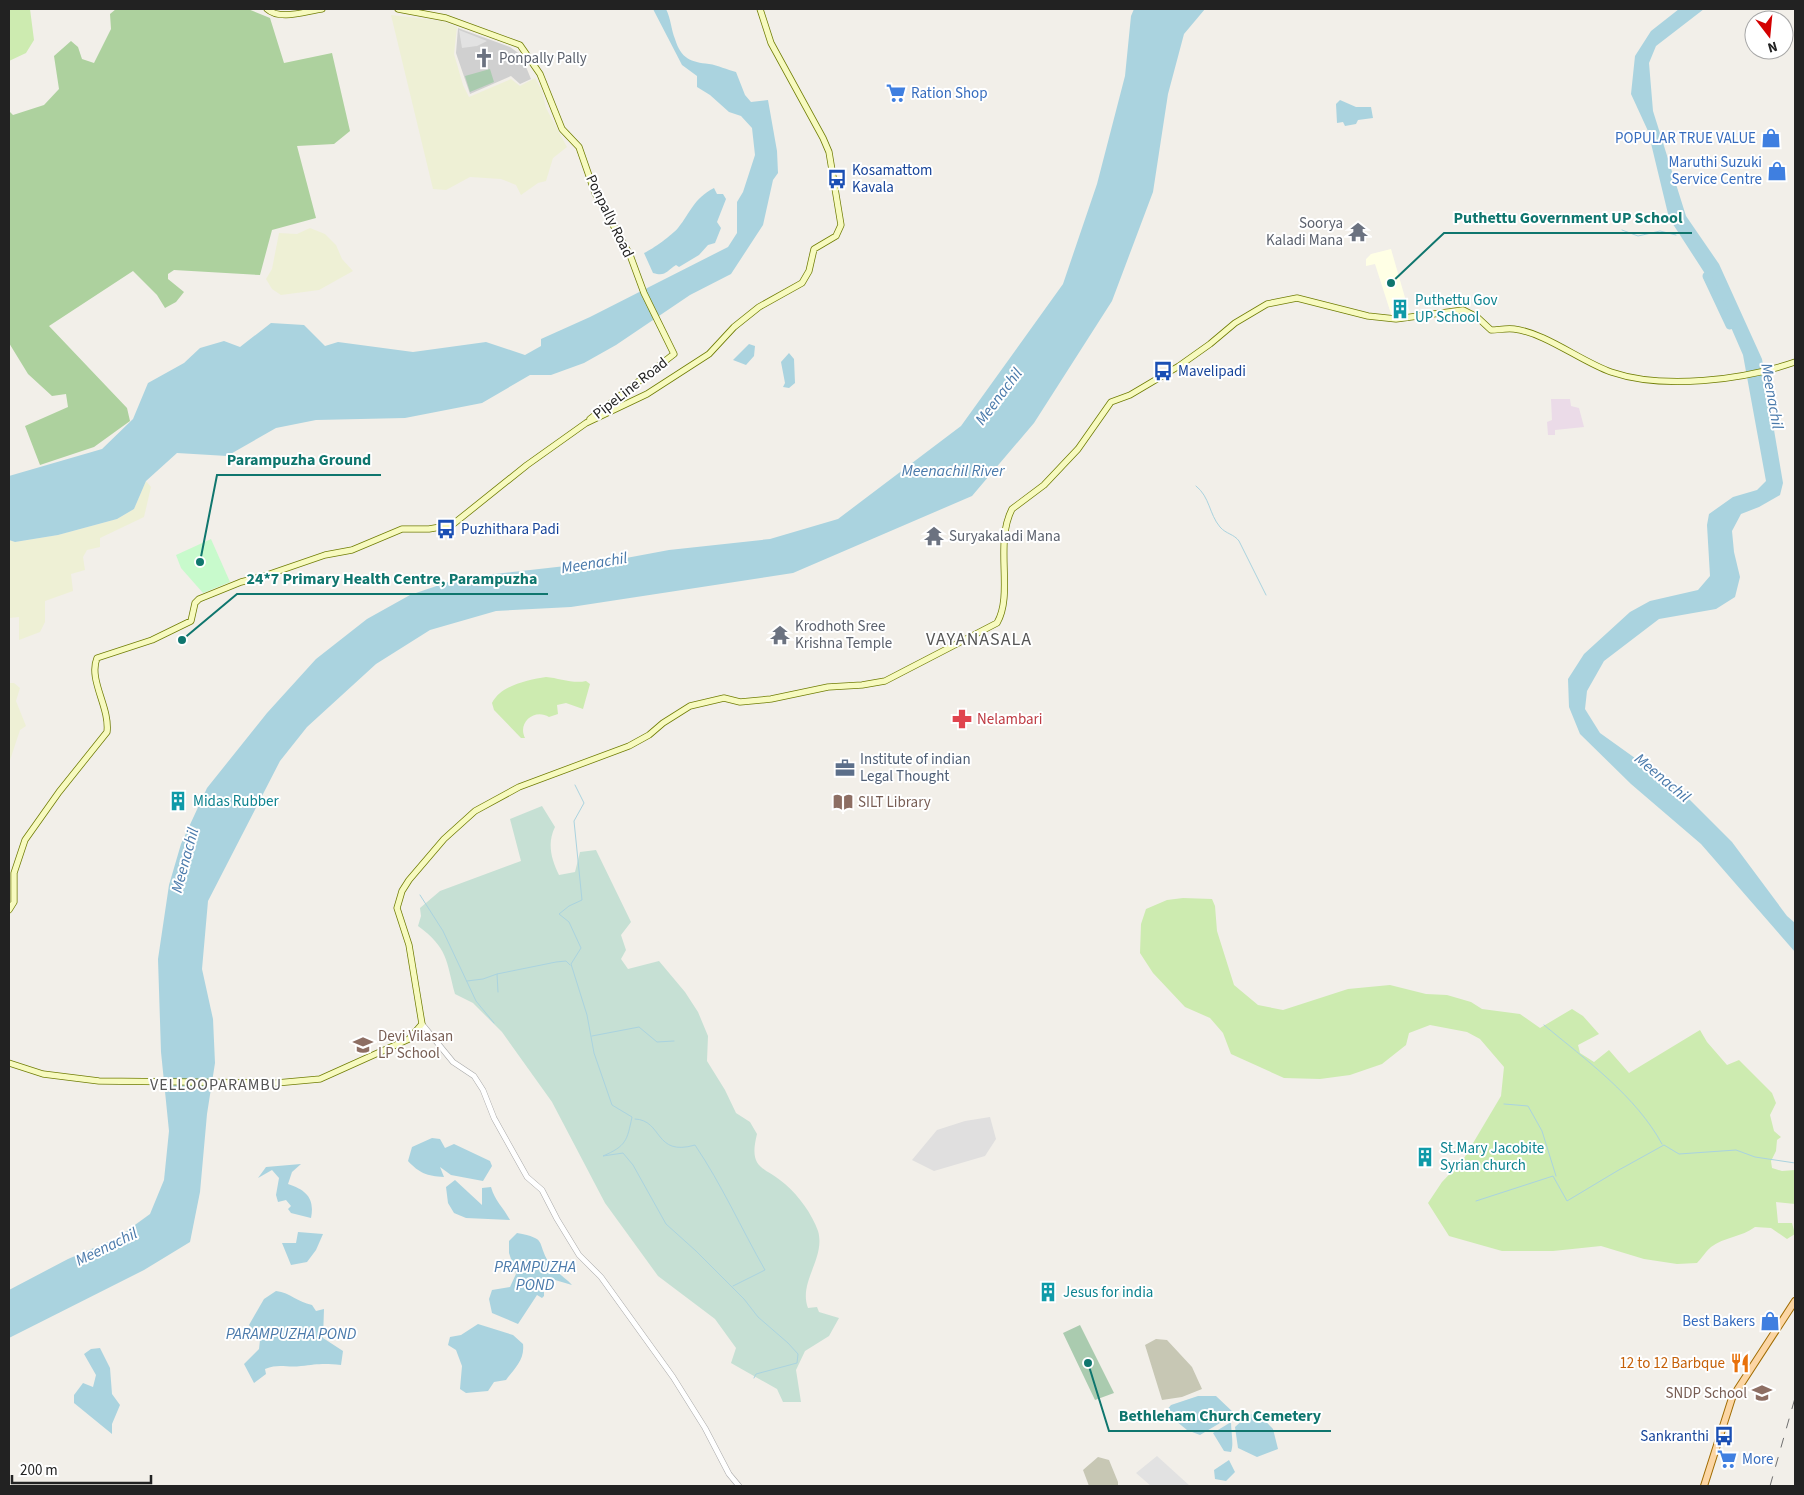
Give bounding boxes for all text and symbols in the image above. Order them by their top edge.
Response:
north arrow [1744,10,1794,60]
text: N [1765,36,1780,57]
church icon: Ponpally Pally [473,47,495,69]
place label: Ponpally Pally [499,48,587,69]
supermarket icon: Ration Shop [885,82,907,104]
place label: Ration Shop [911,83,988,104]
shop icon: POPULAR TRUE VALUE [1760,127,1782,149]
place label: POPULAR TRUE VALUE [1615,128,1756,149]
place label: Maruthi Suzuki Service Centre [1669,152,1762,190]
place label: Kosamattom Kavala [852,160,933,198]
shop icon: Maruthi Suzuki Service Centre [1766,160,1788,182]
bus stop icon: Kosamattom Kavala [826,168,848,190]
street label: Ponpally Road [580,171,639,261]
callout: Puthettu Government UP School [1444,202,1692,233]
text: Puthettu Government UP School [1454,207,1683,229]
place label: Soorya Kaladi Mana [1266,213,1343,251]
temple icon: Soorya Kaladi Mana [1347,221,1369,243]
place label: Puthettu Gov UP School [1415,290,1498,328]
building icon: Puthettu Gov UP School [1389,298,1411,320]
street label: PipeLine Road [588,352,672,424]
bus stop icon: Mavelipadi [1152,360,1174,382]
place label: Mavelipadi [1178,361,1246,382]
water label: Meenachil [1755,361,1789,431]
water label: Meenachil [970,363,1028,430]
callout: Parampuzha Ground [217,444,381,475]
text: Parampuzha Ground [227,449,371,471]
water label: Meenachil River [902,460,1006,482]
bus stop icon: Puzhithara Padi [435,518,457,540]
place label: Puzhithara Padi [461,519,560,540]
temple icon: Suryakaladi Mana [923,525,945,547]
place label: Suryakaladi Mana [949,526,1061,547]
water label: Meenachil [559,547,629,579]
callout: 24*7 Primary Health Centre, Parampuzha [237,563,548,594]
text: 24*7 Primary Health Centre, Parampuzha [247,568,537,590]
place label: Krodhoth Sree Krishna Temple [795,616,892,654]
temple icon: Krodhoth Sree Krishna Temple [769,624,791,646]
district label: VAYANASALA [926,627,1032,652]
pharmacy icon: Nelambari [951,708,973,730]
place label: Nelambari [977,709,1043,730]
water label: Meenachil [1630,748,1695,808]
place label: Institute of indian Legal Thought [860,749,971,787]
office icon: Institute of indian Legal Thought [834,757,856,779]
building icon: Midas Rubber [167,790,189,812]
place label: Midas Rubber [193,791,279,812]
library icon: SILT Library [832,791,854,813]
place label: SILT Library [858,792,931,813]
water label: Meenachil [166,825,204,895]
place label: Devi Vilasan LP School [378,1026,453,1064]
school or university icon: Devi Vilasan LP School [352,1034,374,1056]
district label: VELLOOPARAMBU [150,1074,282,1096]
place label: St.Mary Jacobite Syrian church [1440,1138,1544,1176]
building icon: St.Mary Jacobite Syrian church [1414,1146,1436,1168]
water label: Meenachil [72,1222,141,1271]
water label: PRAMPUZHA POND [494,1256,576,1296]
building icon: Jesus for india [1037,1281,1059,1303]
place label: Jesus for india [1063,1282,1153,1303]
shop icon: Best Bakers [1759,1310,1781,1332]
place label: Best Bakers [1682,1311,1755,1332]
water label: PARAMPUZHA POND [226,1323,357,1345]
restaurant icon: 12 to 12 Barbque [1729,1352,1751,1374]
place label: 12 to 12 Barbque [1619,1353,1725,1374]
school or university icon: SNDP School [1751,1382,1773,1404]
place label: SNDP School [1665,1383,1747,1404]
callout: Bethleham Church Cemetery [1109,1400,1331,1431]
text: Bethleham Church Cemetery [1119,1405,1322,1427]
bus stop icon: Sankranthi [1713,1425,1735,1447]
place label: Sankranthi [1640,1426,1709,1447]
supermarket icon: More [1716,1448,1738,1470]
place label: More [1742,1449,1774,1470]
scale bar [12,1452,151,1484]
text: 200 m [20,1460,58,1481]

